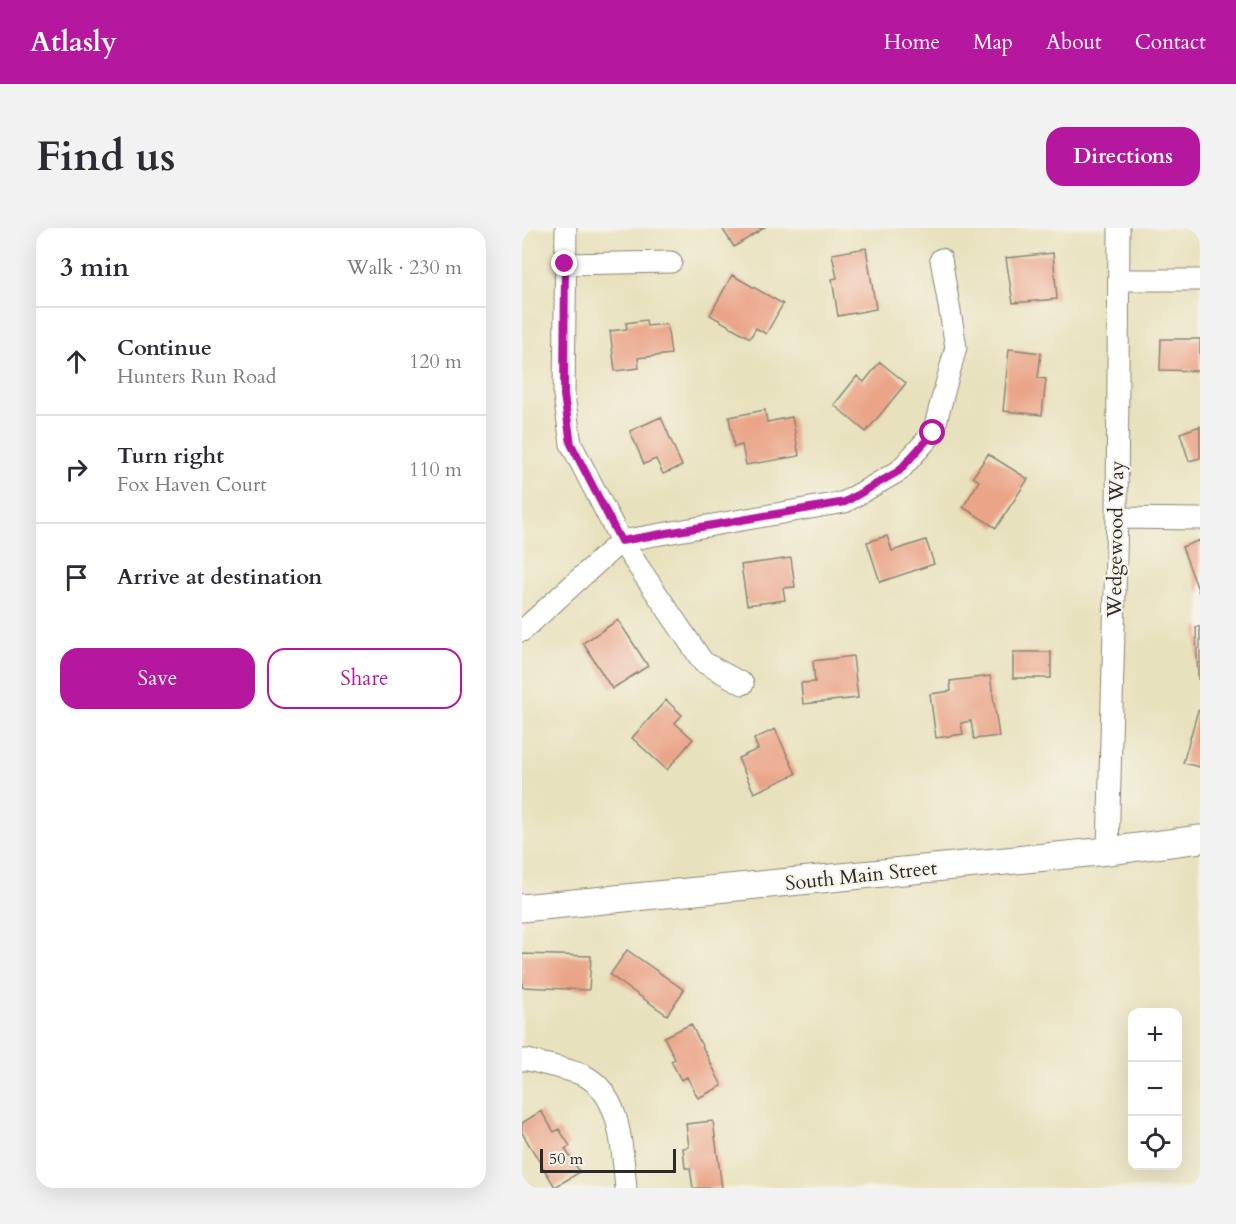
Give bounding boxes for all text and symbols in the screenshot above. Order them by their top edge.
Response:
text: Atlasly [30,23,117,61]
text: Home [884,28,940,57]
text: Map [973,28,1013,57]
text: About [1046,28,1102,57]
text: Contact [1135,28,1206,57]
button: Directions [1046,127,1200,186]
text: Find us [36,128,176,185]
text: 3 min [60,250,129,285]
route end [551,250,577,276]
text: Walk · 230 m [347,254,462,281]
text: Continue [117,333,212,363]
icon: ahead [60,345,93,378]
text: 120 m [409,348,462,375]
text: Hunters Run Road [117,363,276,390]
route start [919,419,945,445]
text: Turn right [117,441,224,471]
icon: right [60,453,93,486]
text: 110 m [409,456,462,483]
street label: Wedgewood Way [1101,460,1130,619]
text: Fox Haven Court [117,471,267,498]
icon: arrive [60,561,93,594]
text: Arrive at destination [117,562,322,592]
button: Save [60,648,255,709]
button: Share [267,648,462,709]
street label: South Main Street [784,854,939,897]
map controls [1128,1008,1182,1170]
button: + [1128,1008,1182,1062]
button: − [1128,1062,1182,1116]
button: locate [1128,1116,1182,1170]
scale bar [540,1146,676,1174]
text: 50 m [549,1148,583,1170]

